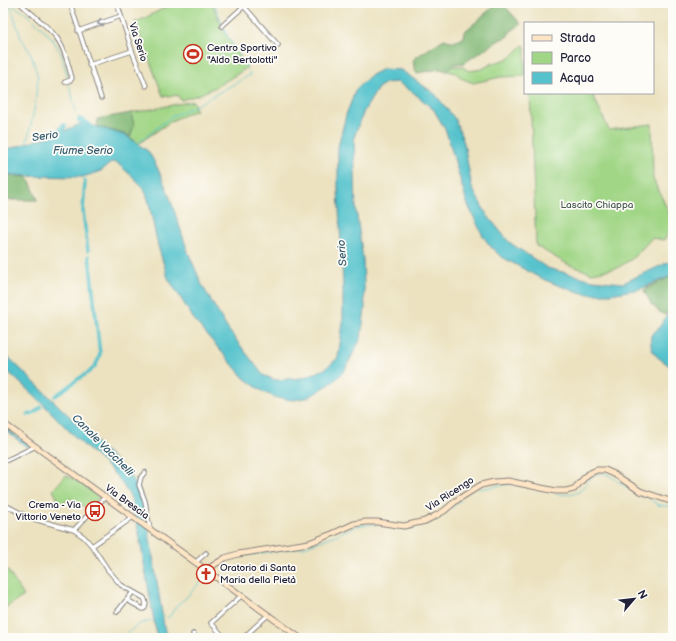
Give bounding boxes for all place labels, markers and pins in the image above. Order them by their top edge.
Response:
place label: Centro Sportivo "Aldo Bertolotti" [207,42,278,66]
sports icon: Centro Sportivo "Aldo Bertolotti" [182,43,204,65]
place label: Crema - Via Vittorio Veneto [16,499,81,523]
bus stop icon: Crema - Via Vittorio Veneto [84,500,106,522]
place label: Oratorio di Santa Maria della Pietà [220,562,296,586]
church icon: Oratorio di Santa Maria della Pietà [195,563,217,585]

